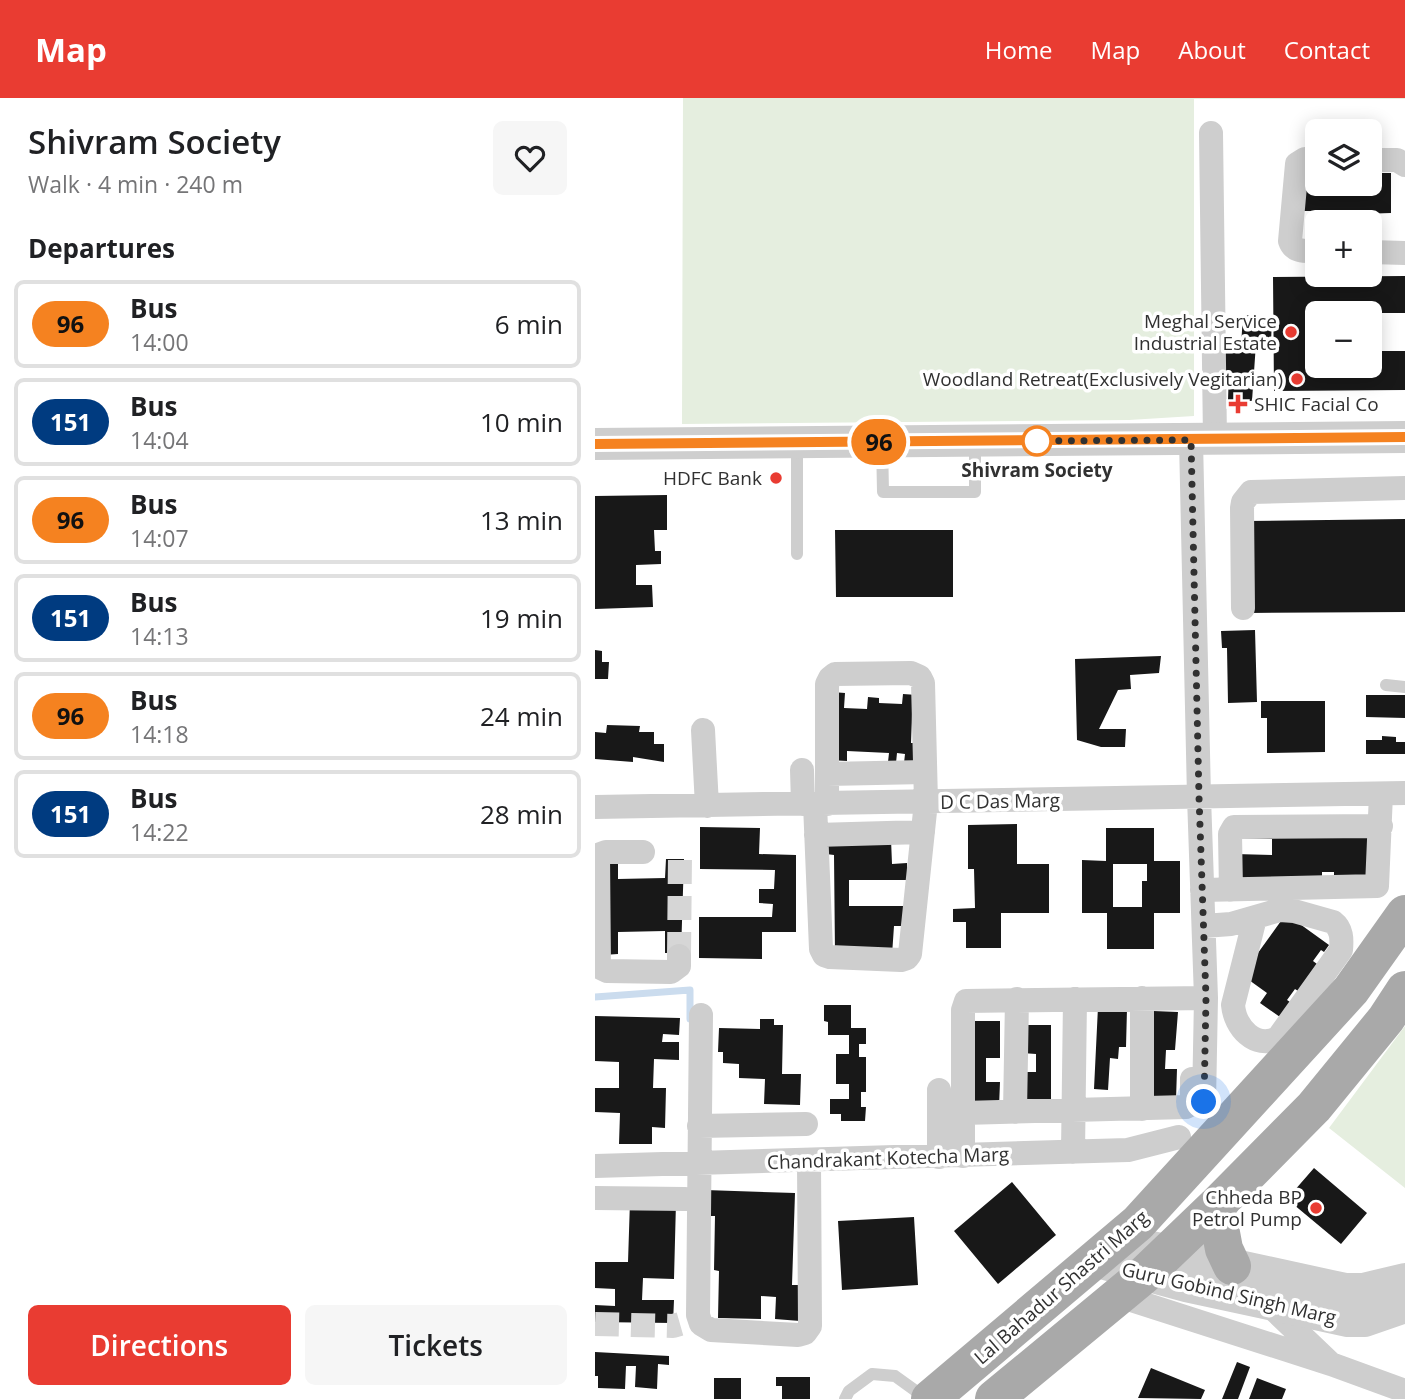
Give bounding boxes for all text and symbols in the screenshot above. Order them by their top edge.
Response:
text: Map [35,27,107,72]
text: Home [985,33,1053,66]
text: Map [1091,33,1140,66]
text: About [1178,33,1246,66]
text: Contact [1284,33,1370,66]
text: Shivram Society [28,119,281,164]
map controls [1305,119,1382,378]
button: layers [1305,119,1382,196]
button: heart [493,121,567,195]
text: Walk · 4 min · 240 m [28,168,243,200]
button: + [1305,210,1382,287]
text: Departures [28,230,175,266]
text: Bus [130,290,177,326]
button: − [1305,301,1382,378]
text: 6 min [495,306,563,342]
text: 96 [57,307,84,340]
place label: Meghal Service Industrial Estate [1134,308,1277,356]
marker: Meghal Service Industrial Estate [1283,324,1299,340]
text: 14:00 [130,326,189,358]
place label: Woodland Retreat(Exclusively Vegitarian) [923,366,1283,392]
marker: Woodland Retreat(Exclusively Vegitarian) [1289,371,1305,387]
text: Bus [130,388,177,424]
place label: SHIC Facial Co [1254,391,1379,417]
marker: SHIC Facial Co [1228,394,1248,414]
text: 10 min [480,404,563,440]
text: 151 [50,405,91,438]
line badge: 96 [847,419,911,465]
text: 14:04 [130,424,189,456]
text: 96 [865,425,893,458]
marker: Shivram Society [1022,426,1052,456]
place label: Shivram Society [961,457,1113,483]
place label: HDFC Bank [663,465,762,491]
marker: HDFC Bank [768,470,784,486]
text: Bus [130,486,177,522]
text: 13 min [480,502,563,538]
text: 96 [57,503,84,536]
text: 14:07 [130,522,189,554]
text: Bus [130,584,177,620]
text: 19 min [480,600,563,636]
text: 151 [50,601,91,634]
text: 14:13 [130,620,189,652]
text: Bus [130,682,177,718]
text: 24 min [480,698,563,734]
text: 96 [57,699,84,732]
text: 14:18 [130,718,189,750]
text: Bus [130,780,177,816]
street label: D C Das Marg [940,787,1060,815]
text: 28 min [480,796,563,832]
text: 151 [50,797,91,830]
text: 14:22 [130,816,189,848]
your location [1186,1084,1221,1119]
street label: Chandrakant Kotecha Marg [767,1141,1009,1175]
place label: Chheda BP Petrol Pump [1192,1184,1302,1232]
marker: Chheda BP Petrol Pump [1308,1200,1324,1216]
street label: Lal Bahadur Shastri Marg [968,1204,1154,1370]
street label: Guru Gobind Singh Marg [1119,1256,1339,1330]
button: Directions [28,1305,291,1385]
button: Tickets [305,1305,567,1385]

